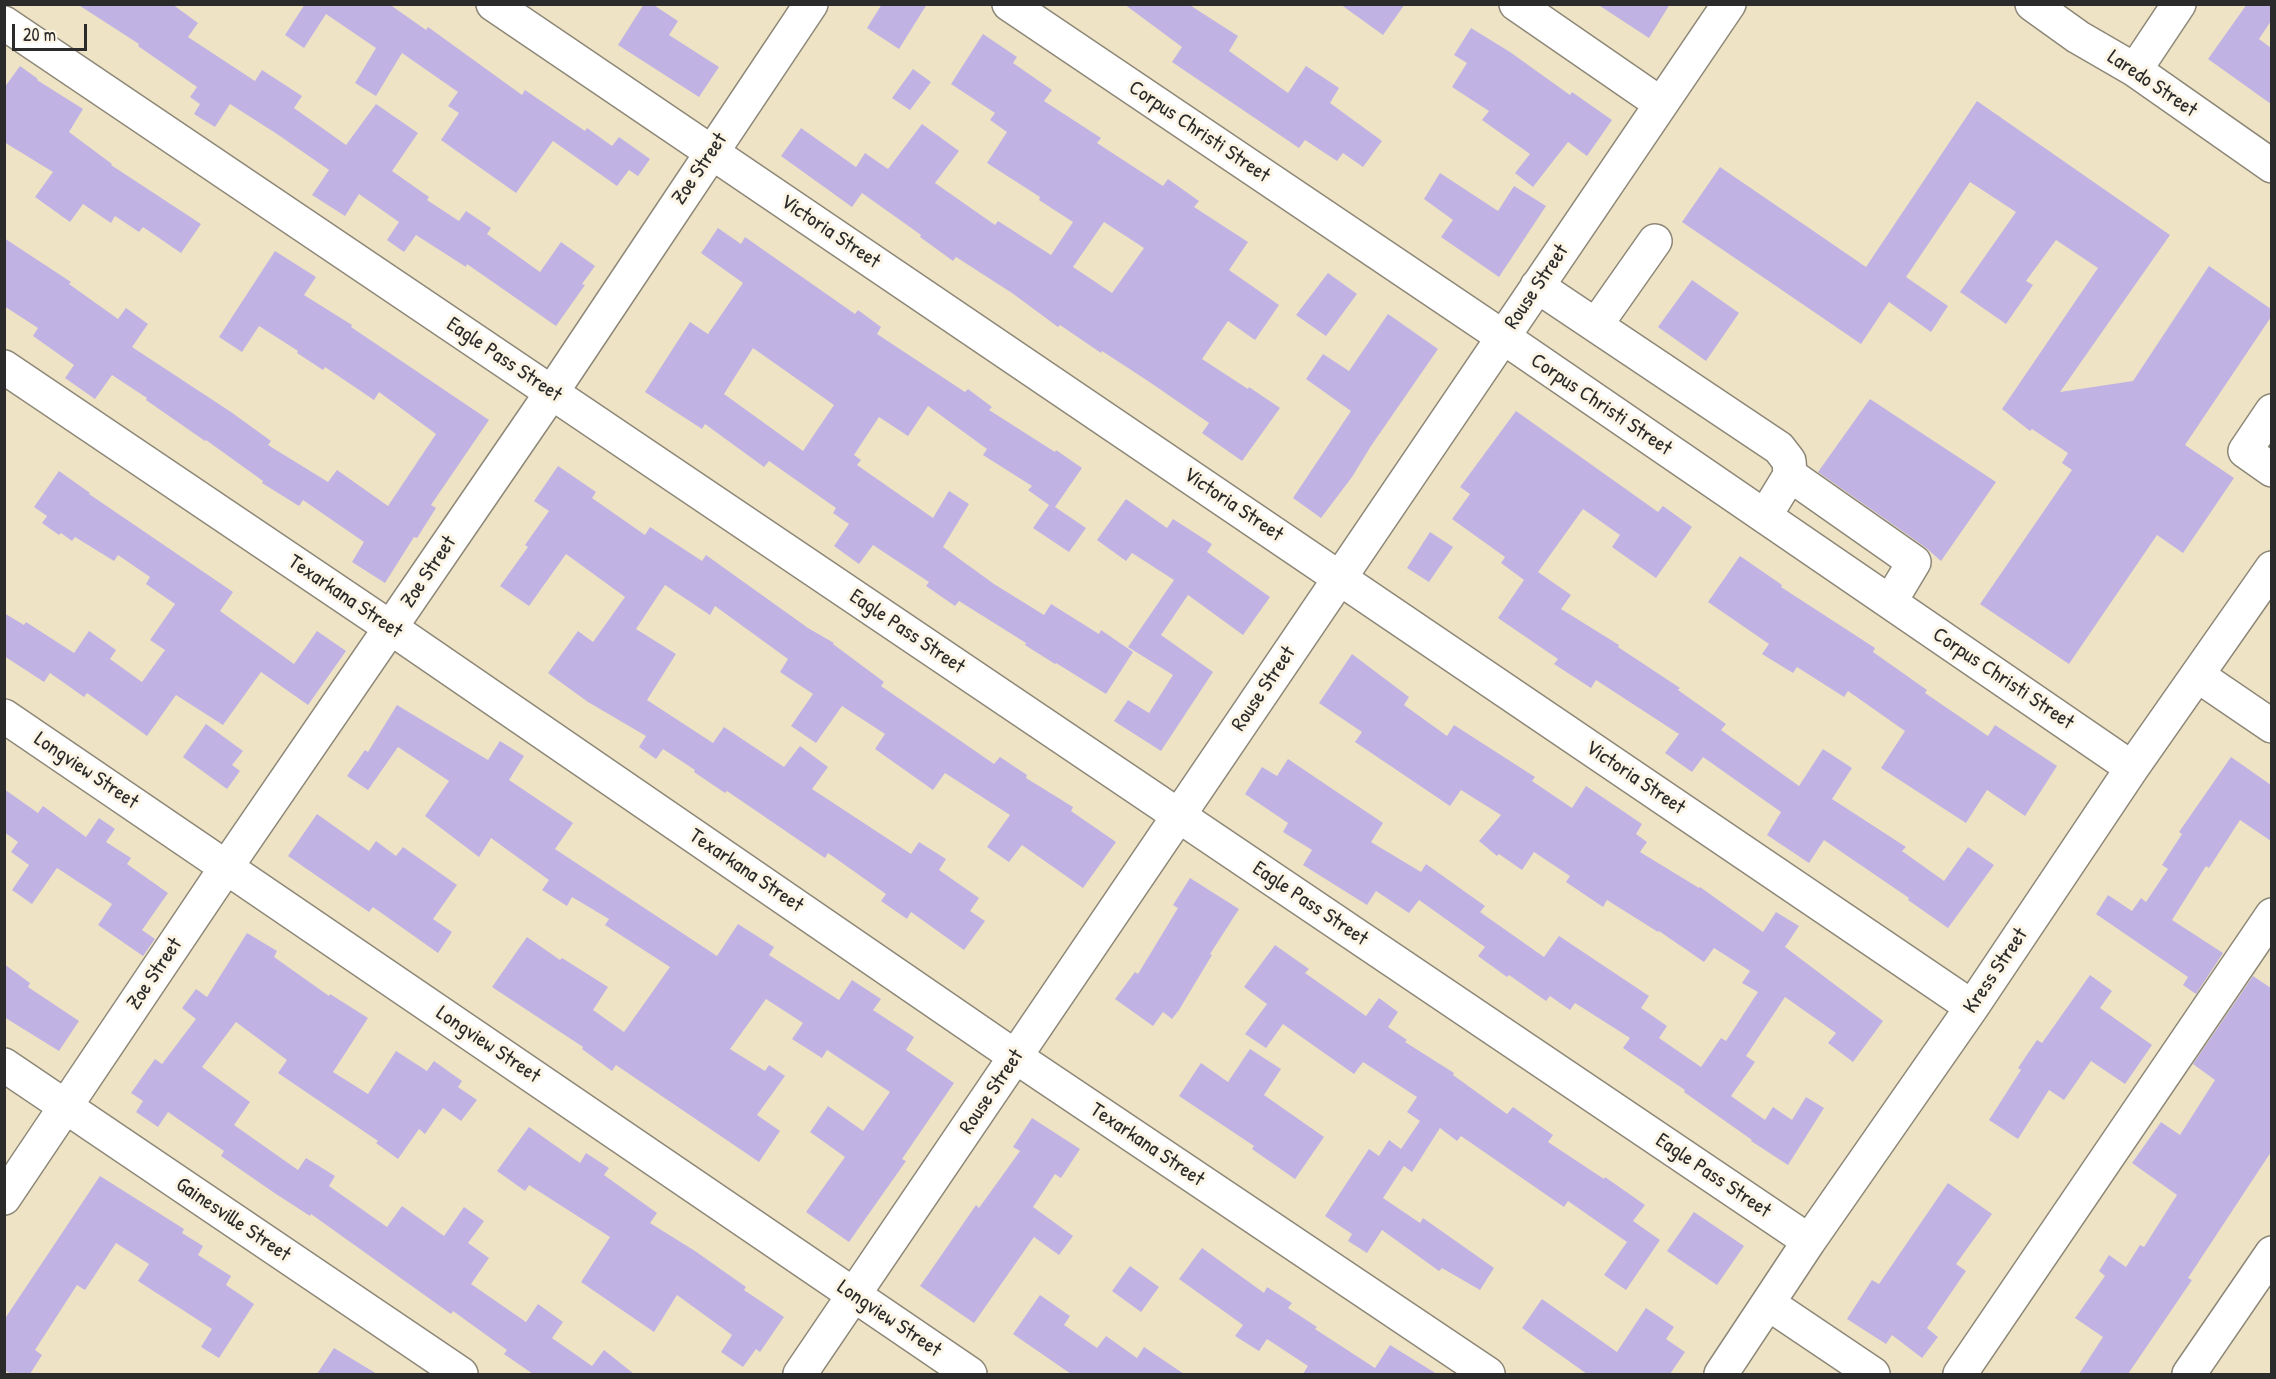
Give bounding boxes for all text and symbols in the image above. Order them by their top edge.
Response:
scale bar [15,12,90,50]
text: 20 m [23,22,56,47]
street label: Laredo Street [2102,45,2202,123]
street label: Corpus Christi Street [1123,75,1275,189]
street label: Zoe Street [667,128,733,210]
street label: Victoria Street [775,189,885,275]
street label: Rouse Street [1500,240,1574,334]
street label: Eagle Pass Street [441,312,567,408]
street label: Corpus Christi Street [1525,348,1677,462]
street label: Victoria Street [1178,462,1288,548]
street label: Zoe Street [396,531,462,613]
street label: Texarkana Street [283,550,407,644]
street label: Eagle Pass Street [844,584,970,680]
street label: Corpus Christi Street [1927,622,2079,736]
street label: Rouse Street [1227,642,1301,736]
street label: Longview Street [29,727,143,815]
street label: Victoria Street [1580,735,1690,821]
street label: Texarkana Street [684,824,808,918]
street label: Eagle Pass Street [1247,856,1373,952]
street label: Kress Street [1958,924,2034,1018]
street label: Zoe Street [122,933,188,1015]
street label: Longview Street [431,1001,545,1089]
street label: Rouse Street [955,1045,1029,1139]
street label: Texarkana Street [1085,1098,1209,1192]
street label: Eagle Pass Street [1650,1128,1776,1224]
street label: Gainesville Street [171,1172,295,1268]
street label: Longview Street [832,1275,946,1363]

